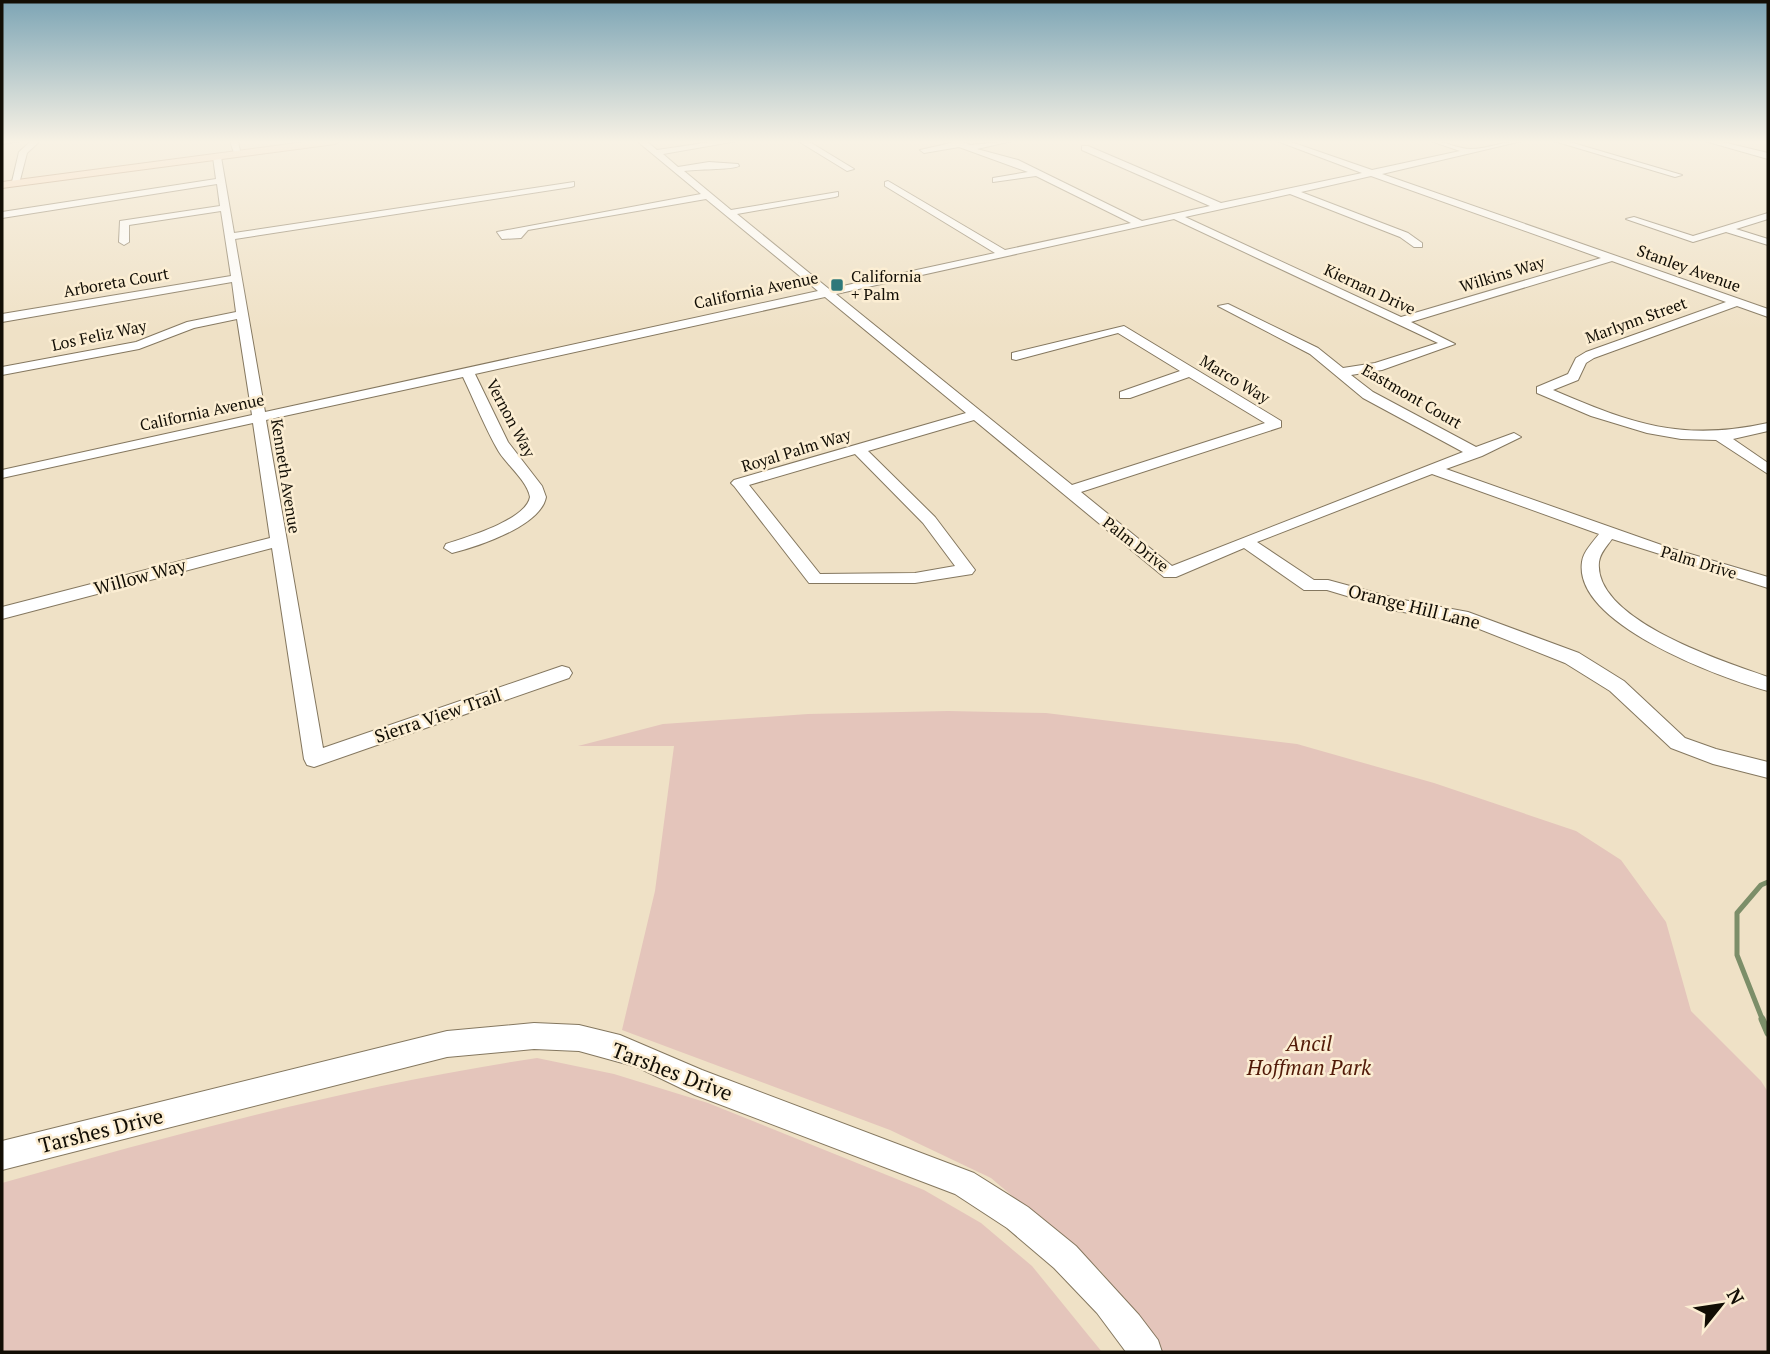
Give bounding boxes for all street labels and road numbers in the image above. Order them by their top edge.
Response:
street label: Stanley Avenue [1634,239,1744,297]
street label: Wilkins Way [1457,250,1548,297]
street label: Kiernan Drive [1321,258,1419,320]
street label: Arboreta Court [62,262,171,302]
street label: California Avenue [692,266,820,314]
street label: Marlynn Street [1582,291,1690,349]
street label: Los Feliz Way [49,314,149,356]
street label: Marco Way [1196,349,1275,409]
street label: Eastmont Court [1358,358,1466,434]
street label: Vernon Way [481,375,541,462]
street label: California Avenue [138,388,266,436]
street label: Kenneth Avenue [266,417,306,535]
street label: Royal Palm Way [739,423,854,477]
street label: Palm Drive [1098,511,1174,577]
street label: Palm Drive [1658,540,1740,584]
street label: Willow Way [91,552,189,600]
street label: Orange Hill Lane [1346,578,1483,634]
street label: Sierra View Trail [371,682,504,748]
street label: Tarshes Drive [608,1035,737,1107]
street label: Tarshes Drive [36,1101,166,1159]

